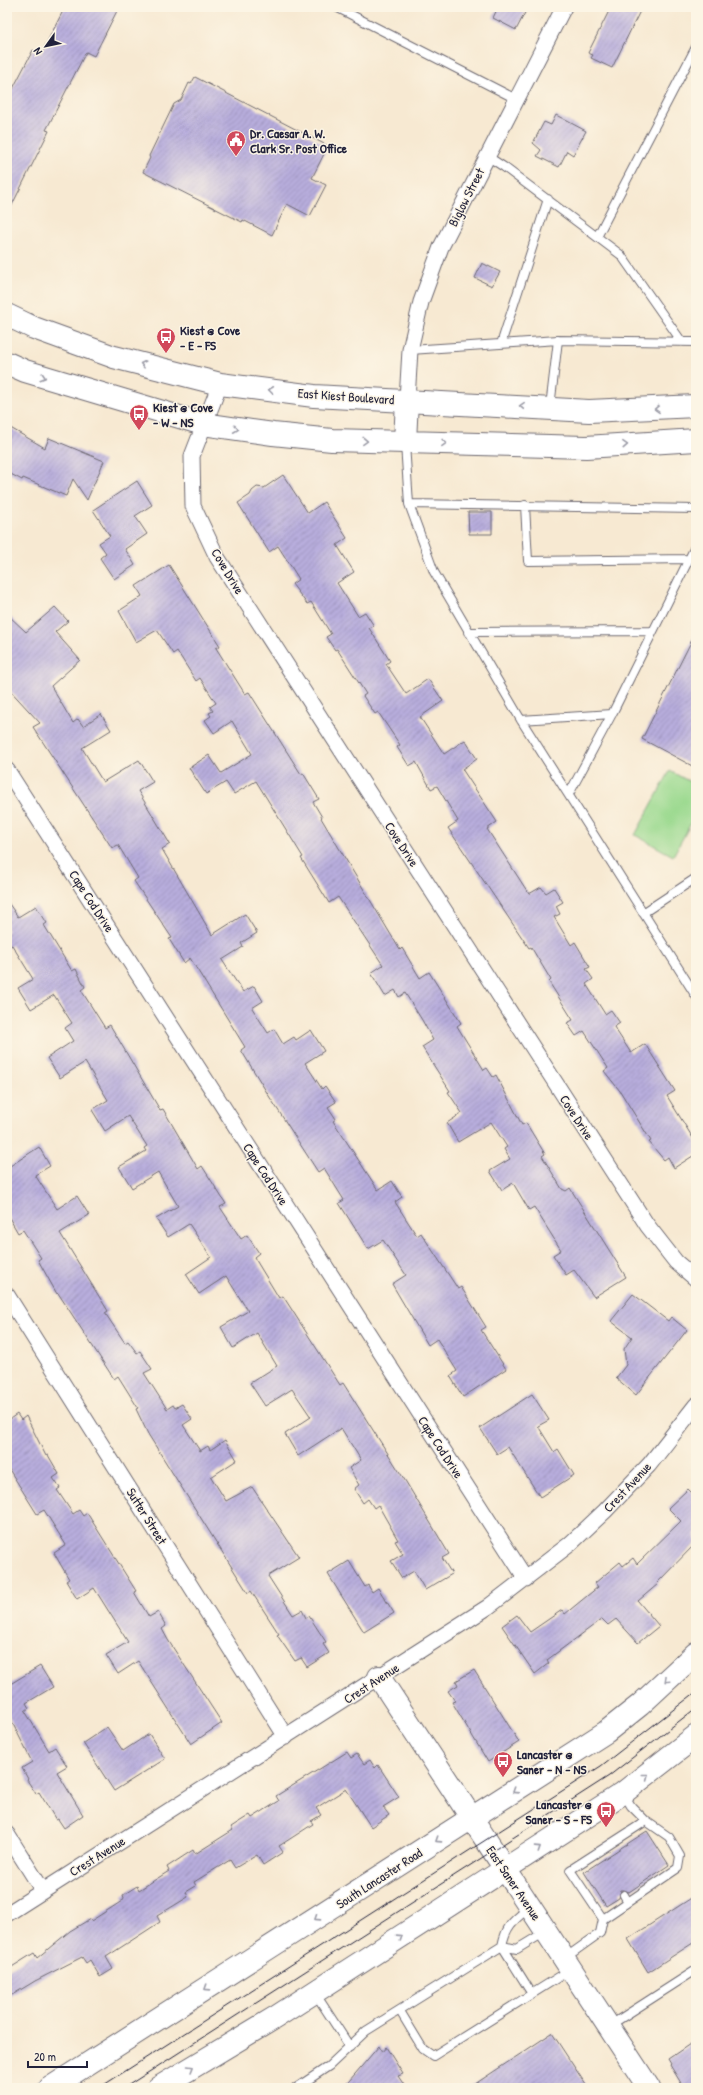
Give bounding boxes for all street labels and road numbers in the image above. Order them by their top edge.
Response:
street label: Biglow Street [444,164,489,229]
street label: East Kiest Boulevard [297,384,395,408]
street label: Cove Drive [207,545,249,597]
street label: Cove Drive [381,818,423,870]
street label: Cape Cod Drive [65,866,119,936]
street label: Cove Drive [556,1091,598,1143]
street label: Cape Cod Drive [239,1139,293,1209]
street label: Cape Cod Drive [414,1412,468,1482]
street label: Crest Avenue [599,1458,655,1516]
street label: Sutter Street [123,1484,172,1548]
street label: Crest Avenue [340,1658,402,1708]
street label: Crest Avenue [66,1832,128,1880]
street label: East Saner Avenue [482,1842,546,1924]
street label: South Lancaster Road [332,1843,426,1913]

